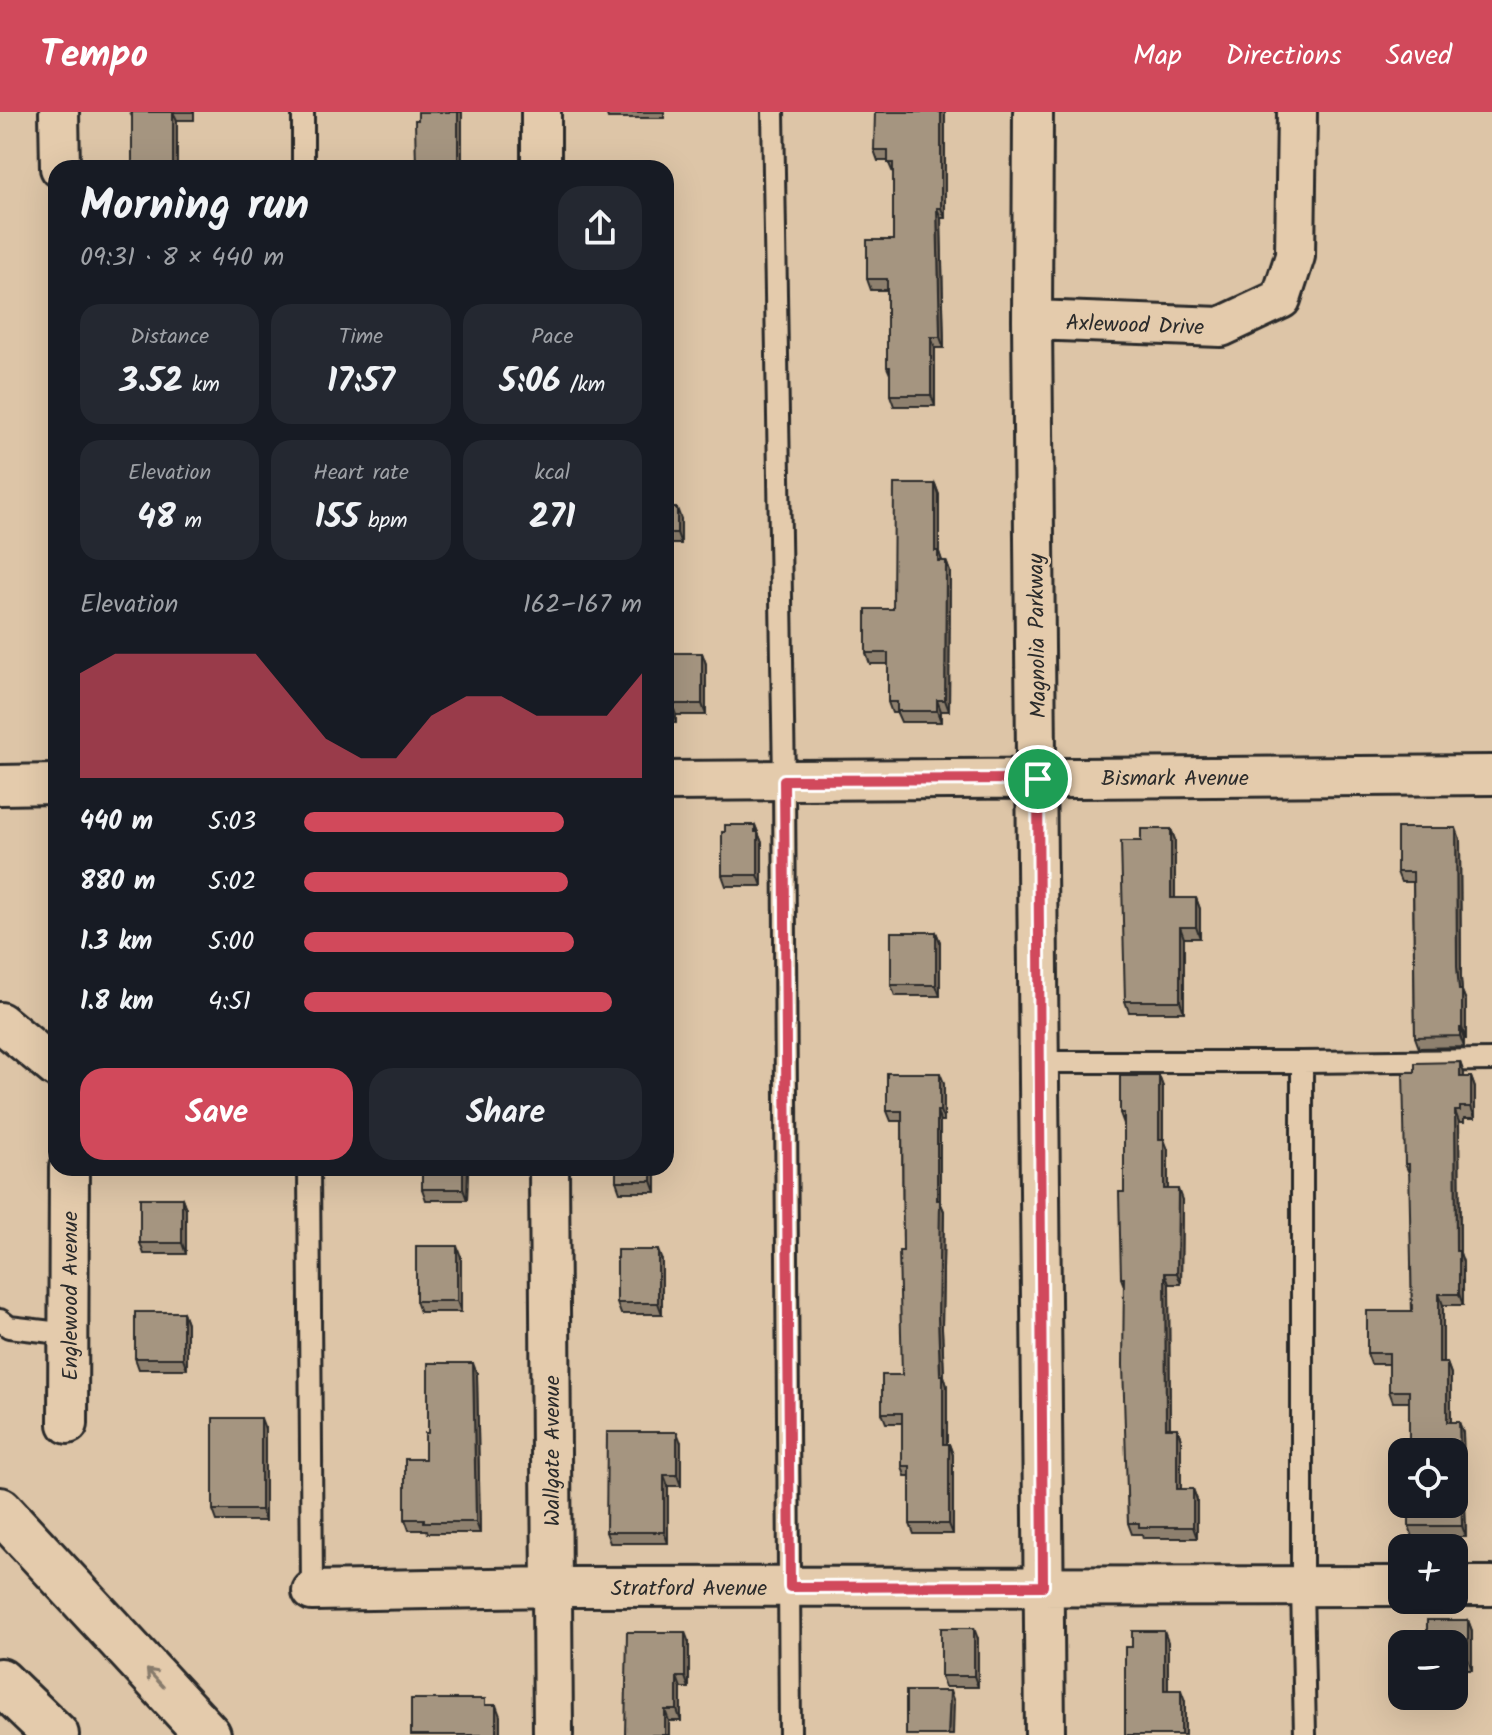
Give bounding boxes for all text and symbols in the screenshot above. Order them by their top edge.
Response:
text: Tempo [40,26,148,86]
text: Map [1133,34,1182,79]
text: Directions [1226,34,1342,79]
text: Saved [1386,34,1452,79]
text: Morning run [80,172,309,242]
button: share [558,186,642,270]
text: 09:31 · 8 × 440 m [80,237,284,279]
street label: Axlewood Drive [1065,307,1205,346]
text: Distance [130,320,209,355]
text: Time [339,320,383,355]
text: Pace [531,320,573,355]
text: 3.52 [119,355,183,409]
text: 17:57 [327,355,395,409]
text: 5:06 [499,355,561,409]
text: km [183,368,220,403]
text: /km [561,368,605,403]
text: Elevation [128,456,211,491]
text: Heart rate [313,456,409,491]
text: kcal [534,456,570,491]
text: 48 [137,491,176,545]
text: 155 [314,491,359,545]
text: 271 [529,491,575,545]
text: m [176,504,202,539]
text: bpm [359,504,408,539]
street label: Magnolia Parkway [1020,553,1057,719]
text: Elevation [80,584,178,626]
text: 162–167 m [523,584,642,626]
pin [1004,745,1072,813]
icon: arrive [1016,757,1060,801]
street label: Bismark Avenue [1101,762,1249,797]
text: 440 m [80,801,153,843]
text: 5:03 [208,801,256,843]
text: 880 m [80,861,155,903]
text: 5:02 [208,861,256,903]
text: 1.3 km [80,921,152,963]
text: 5:00 [208,921,254,963]
text: 1.8 km [80,981,153,1023]
text: 4:51 [208,981,251,1023]
button: Save [80,1068,353,1160]
button: Share [369,1068,642,1160]
street label: Englewood Avenue [54,1211,89,1381]
street label: Wallgate Avenue [536,1375,571,1527]
map controls [1388,1438,1468,1710]
button: locate [1388,1438,1468,1518]
button: + [1388,1534,1468,1614]
street label: Stratford Avenue [611,1572,767,1607]
button: − [1388,1630,1468,1710]
one-way arrow [147,1668,165,1688]

